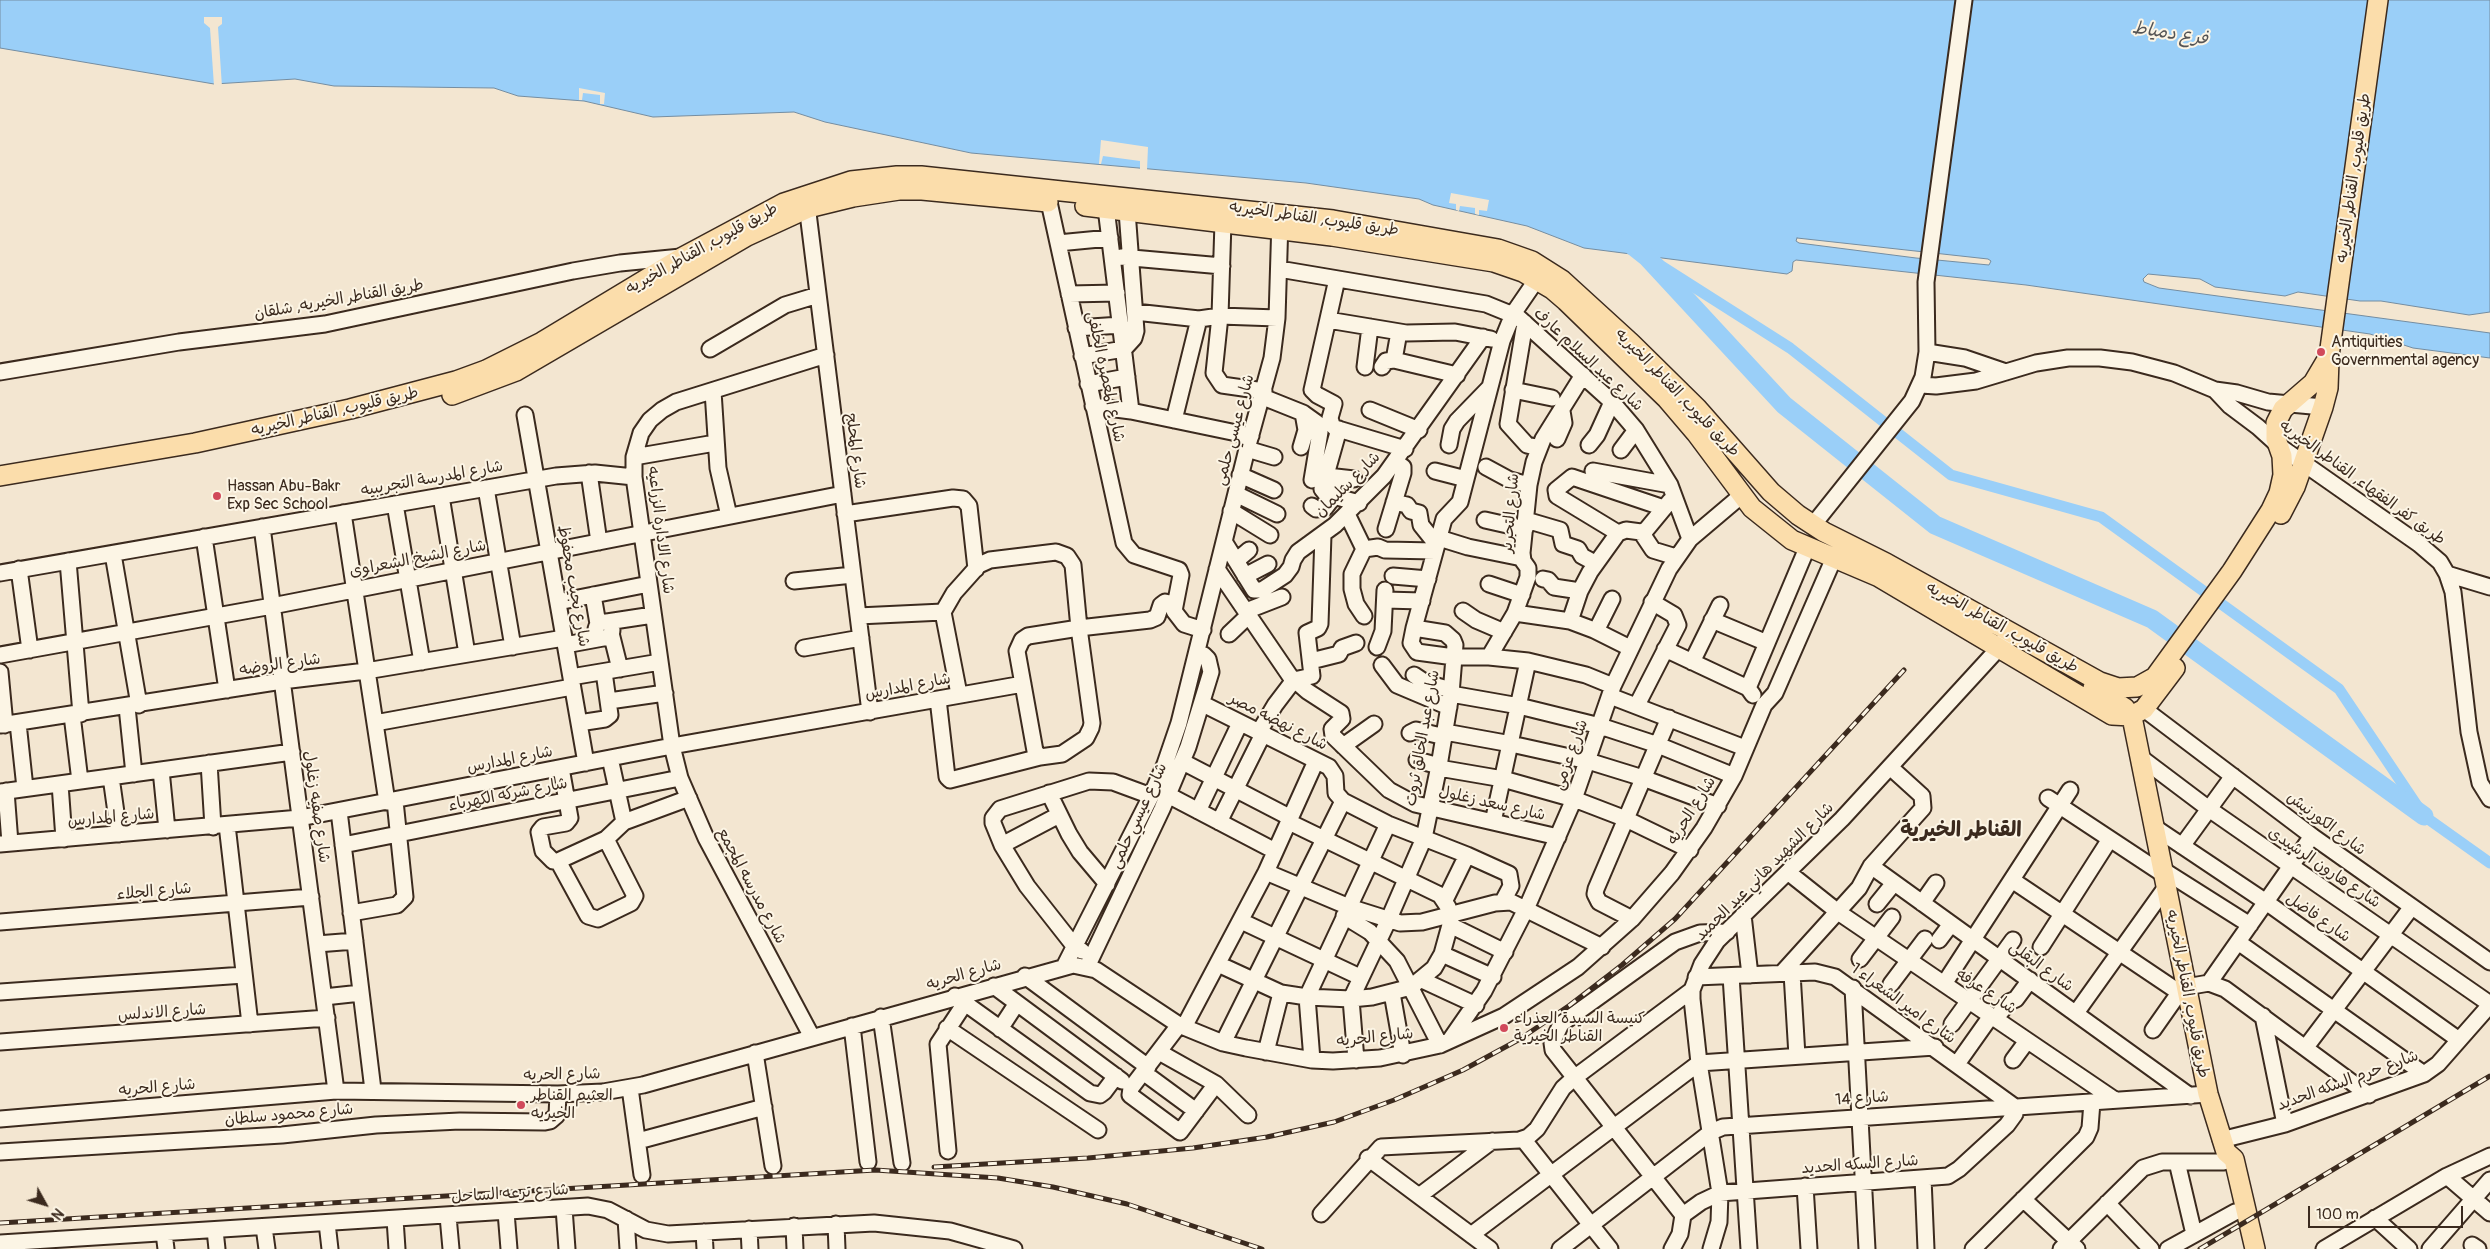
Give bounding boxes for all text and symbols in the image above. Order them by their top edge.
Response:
water label: فرع دمياط [2131,17,2209,51]
street label: طريق قليوب, القناطر الخيريه [2333,92,2375,264]
street label: طريق قليوب, القناطر الخيريه [1228,198,1400,240]
street label: طريق قليوب, القناطر الخيريه [623,199,781,299]
street label: طريق القناطر الخيريه, شلقان [253,276,425,324]
street label: شارع عبد السلام عارف [1529,304,1647,416]
street label: شارع المعصره الخلفى [1082,310,1128,444]
street label: طريق قليوب, القناطر الخيريه [1611,325,1743,461]
place label: Antiquities Governmental agency [2331,333,2479,371]
marker: Antiquities Governmental agency [2315,346,2327,358]
street label: شارع عيسي حلمى [1211,372,1259,488]
street label: طريق قليوب, القناطر الخيريه [250,383,420,441]
street label: شارع المحلج [841,412,869,490]
street label: طريق كفر الفقهاء, القناطر الخيريه [2275,416,2449,550]
street label: شارع سليمان [1311,448,1385,522]
street label: شارع المدرسة التجريبيه [359,457,505,501]
street label: شارع الاداره الزراعيه [643,465,677,595]
street label: شارع التحرير [1498,473,1524,553]
place label: Hassan Abu-Bakr Exp Sec School [227,477,340,515]
marker: Hassan Abu-Bakr Exp Sec School [211,490,223,502]
street label: شارع نجيب محفوظ [553,524,593,648]
street label: شارع الشيخ الشعراوى [348,536,488,582]
street label: طريق قليوب, القناطر الخيريه [1923,578,2081,678]
street label: شارع الروضه [238,650,322,680]
street label: شارع عبد الخالق ثروت [1402,668,1444,808]
street label: شارع المدارس [863,669,953,705]
street label: شارع نهضه مصر [1226,689,1330,755]
street label: شارع عزمى [1549,717,1593,793]
street label: شارع المدارس [465,742,555,778]
street label: شارع صفيه زغلول [299,750,333,864]
street label: شارع عيسي حلمى [1106,760,1172,872]
street label: شارع الحريه [1663,773,1721,849]
street label: شارع شركه الكهرباء [447,774,569,816]
street label: شارع سعد زغلول [1437,782,1547,826]
street label: شارع الكورنيش [2283,788,2369,860]
street label: شارع الشهيد هاني عبد الحميد [1692,799,1838,945]
street label: شارع المدارس [67,805,155,831]
district label: القناطر الخيرية [1900,818,2022,844]
street label: شارع هارون الرشيدى [2264,823,2384,913]
street label: شارع مدرسه المجمع [712,825,790,947]
street label: شارع الجلاء [116,879,192,905]
street label: شارع فاضل [2282,889,2354,947]
street label: طريق قليوب, القناطر الخيريه [2161,908,2213,1080]
street label: شارع البقلى [2005,937,2077,997]
street label: شارع الحريه [924,955,1004,995]
street label: شارع امير الشعراء 1 [1847,959,1959,1049]
street label: شارع عرفه [1952,965,2020,1019]
street label: شارع الاندلس [117,1000,207,1026]
place label: كنيسة السيدة العذراء القناطر الخيرية [1514,1009,1645,1047]
marker: كنيسة السيدة العذراء القناطر الخيرية [1498,1022,1510,1034]
street label: شارع الحريه [1336,1024,1414,1052]
street label: شارع حرم السكه الحديد [2275,1046,2421,1116]
street label: شارع الحريه [523,1065,601,1085]
street label: شارع الحريه [118,1075,196,1101]
place label: العثيم القناطر الخيريه [531,1086,613,1124]
street label: شارع 14 [1835,1088,1889,1110]
marker: العثيم القناطر الخيريه [515,1099,527,1111]
street label: شارع محمود سلطان [224,1100,354,1130]
street label: شارع السكه الحديد [1801,1151,1919,1179]
north arrow [20,1179,70,1229]
street label: شارع ترعه الساحل [450,1180,570,1208]
scale bar [2310,1196,2465,1228]
text: N [47,1205,67,1223]
text: 100 m [2316,1205,2359,1224]

